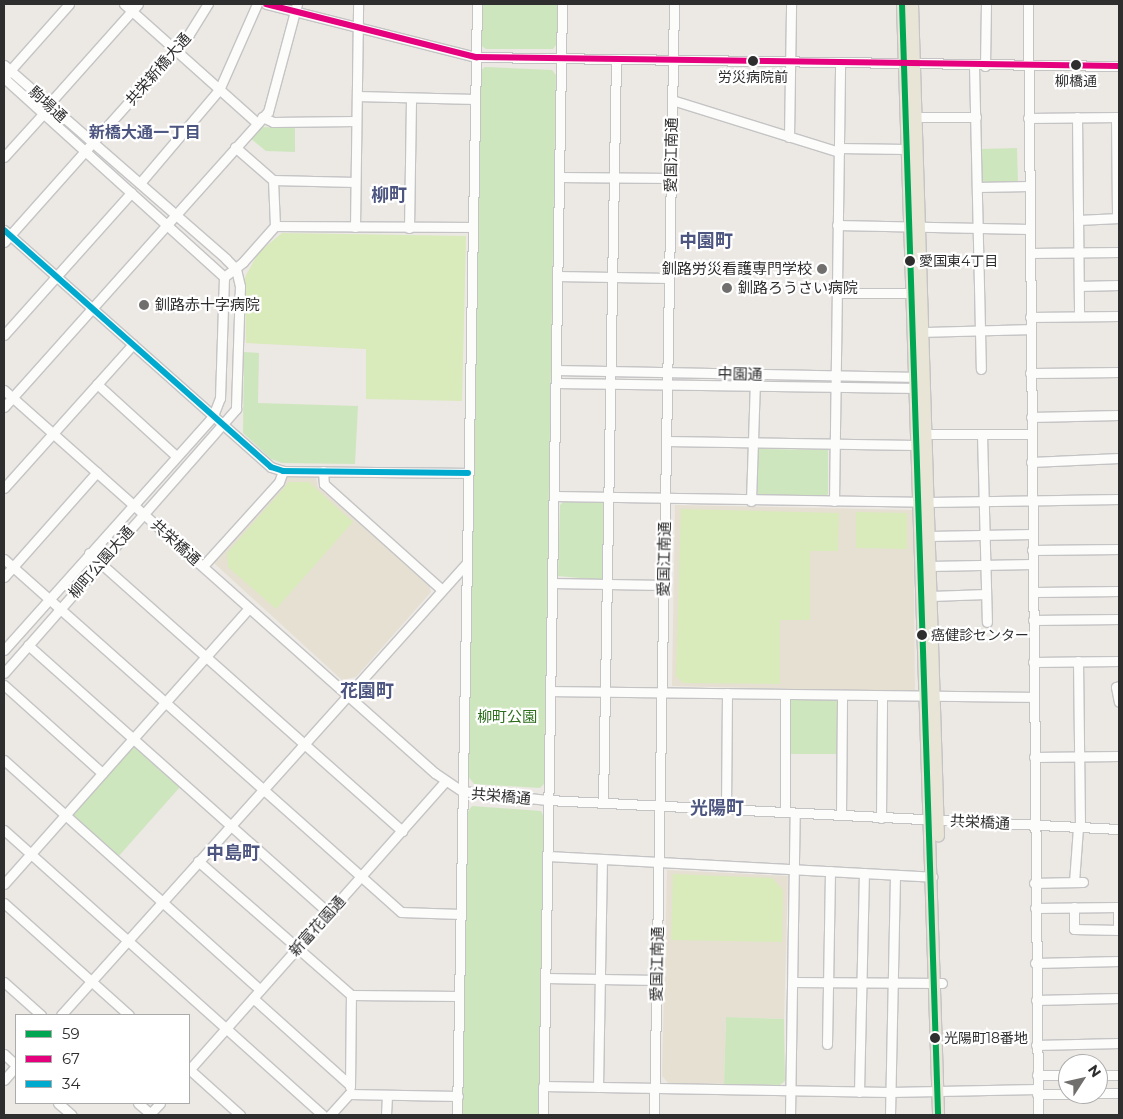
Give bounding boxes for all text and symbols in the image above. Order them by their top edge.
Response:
street label: 共栄新橋大通 [122,29,194,109]
marker: 労災病院前 [748,56,758,66]
marker: 柳橋通 [1071,60,1081,70]
place label: 労災病院前 [718,69,788,85]
place label: 柳橋通 [1055,73,1097,89]
street label: 駒場通 [25,82,71,126]
street label: 愛国江南通 [661,117,681,193]
district label: 新橋大通一丁目 [89,123,201,143]
district label: 柳町 [371,184,407,206]
district label: 中園町 [679,230,733,252]
place label: 愛国東4丁目 [919,253,998,269]
marker: 愛国東4丁目 [905,256,915,266]
place label: 釧路労災看護専門学校 [662,260,812,278]
marker: 釧路労災看護専門学校 [816,263,828,275]
place label: 釧路ろうさい病院 [738,279,858,297]
marker: 釧路ろうさい病院 [720,281,734,295]
place label: 釧路赤十字病院 [155,296,260,314]
marker: 釧路赤十字病院 [137,298,151,312]
street label: 中園通 [717,365,763,383]
street label: 共栄橋通 [148,515,204,569]
street label: 愛国江南通 [654,521,674,597]
street label: 柳町公園大通 [65,522,137,602]
place label: 癌健診センター [931,627,1029,643]
marker: 癌健診センター [917,630,927,640]
district label: 花園町 [340,680,394,702]
park label: 柳町公園 [477,708,537,726]
street label: 共栄橋通 [470,784,532,808]
district label: 光陽町 [690,797,744,819]
street label: 共栄橋通 [950,811,1010,833]
district label: 中島町 [206,842,260,864]
street label: 新富花園通 [285,892,349,960]
street label: 愛国江南通 [647,926,667,1002]
legend [15,1014,190,1104]
text: 59 [62,1024,80,1043]
place label: 光陽町18番地 [944,1030,1028,1046]
marker: 光陽町18番地 [930,1033,940,1043]
text: 67 [62,1049,80,1068]
north arrow [1058,1054,1108,1104]
text: N [1084,1061,1105,1081]
text: 34 [62,1074,80,1093]

